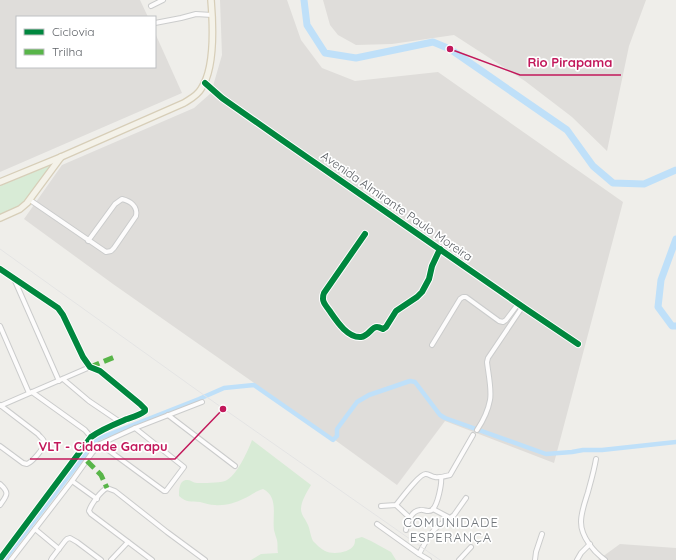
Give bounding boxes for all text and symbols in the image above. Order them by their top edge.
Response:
legend [16,16,156,68]
text: Ciclovia [52,24,95,39]
text: Trilha [52,44,83,59]
callout: Rio Pirapama [520,50,621,75]
text: Rio Pirapama [528,54,612,70]
street label: Avenida Almirante Paulo Moreira [318,148,476,264]
callout: VLT - Cidade Garapu [30,434,175,459]
text: VLT - Cidade Garapu [38,438,168,454]
district label: COMUNIDADE ESPERANÇA [403,514,499,545]

